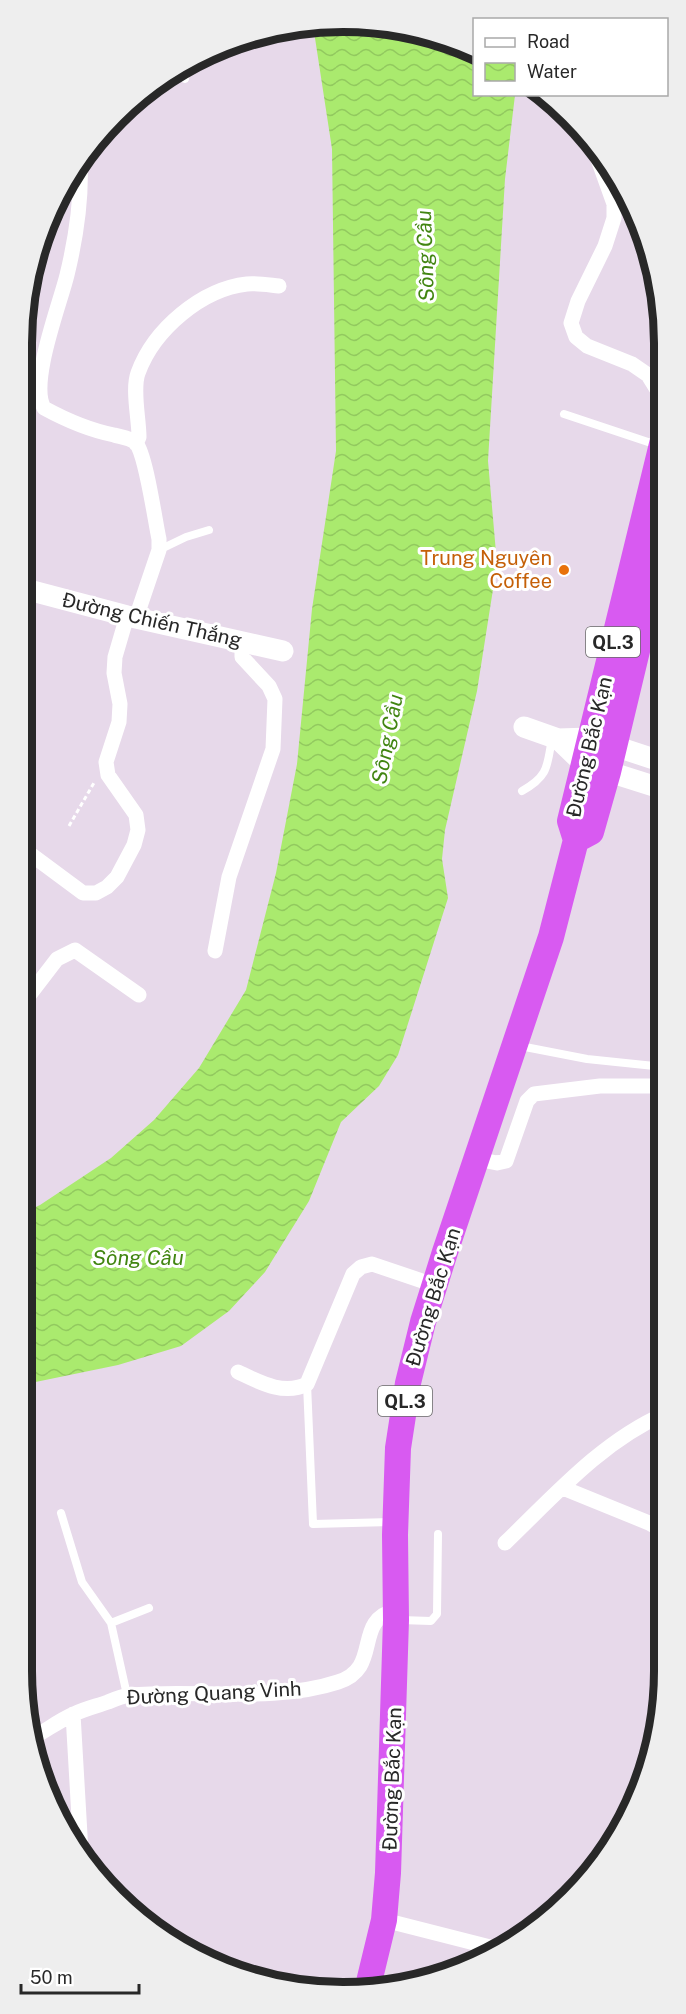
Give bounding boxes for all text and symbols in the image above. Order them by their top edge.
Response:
legend [473,18,668,96]
text: Road [527,31,570,52]
text: Water [527,61,577,82]
water label: Sông Cầu [411,210,439,302]
place label: Trung Nguyên Coffee [420,546,552,593]
marker: Trung Nguyên Coffee [557,563,571,577]
street label: Đường Chiến Thắng [60,588,244,652]
road number: QL.3 [586,627,640,657]
street label: Đường Bắc Kạn [561,674,617,820]
water label: Sông Cầu [366,692,408,786]
street label: Đường Bắc Kạn [401,1225,465,1369]
water label: Sông Cầu [92,1245,184,1270]
road number: QL.3 [378,1386,432,1416]
street label: Đường Quang Vinh [126,1676,302,1710]
street label: Đường Bắc Kạn [377,1707,407,1851]
scale bar [21,1957,140,1995]
text: 50 m [30,1967,73,1988]

